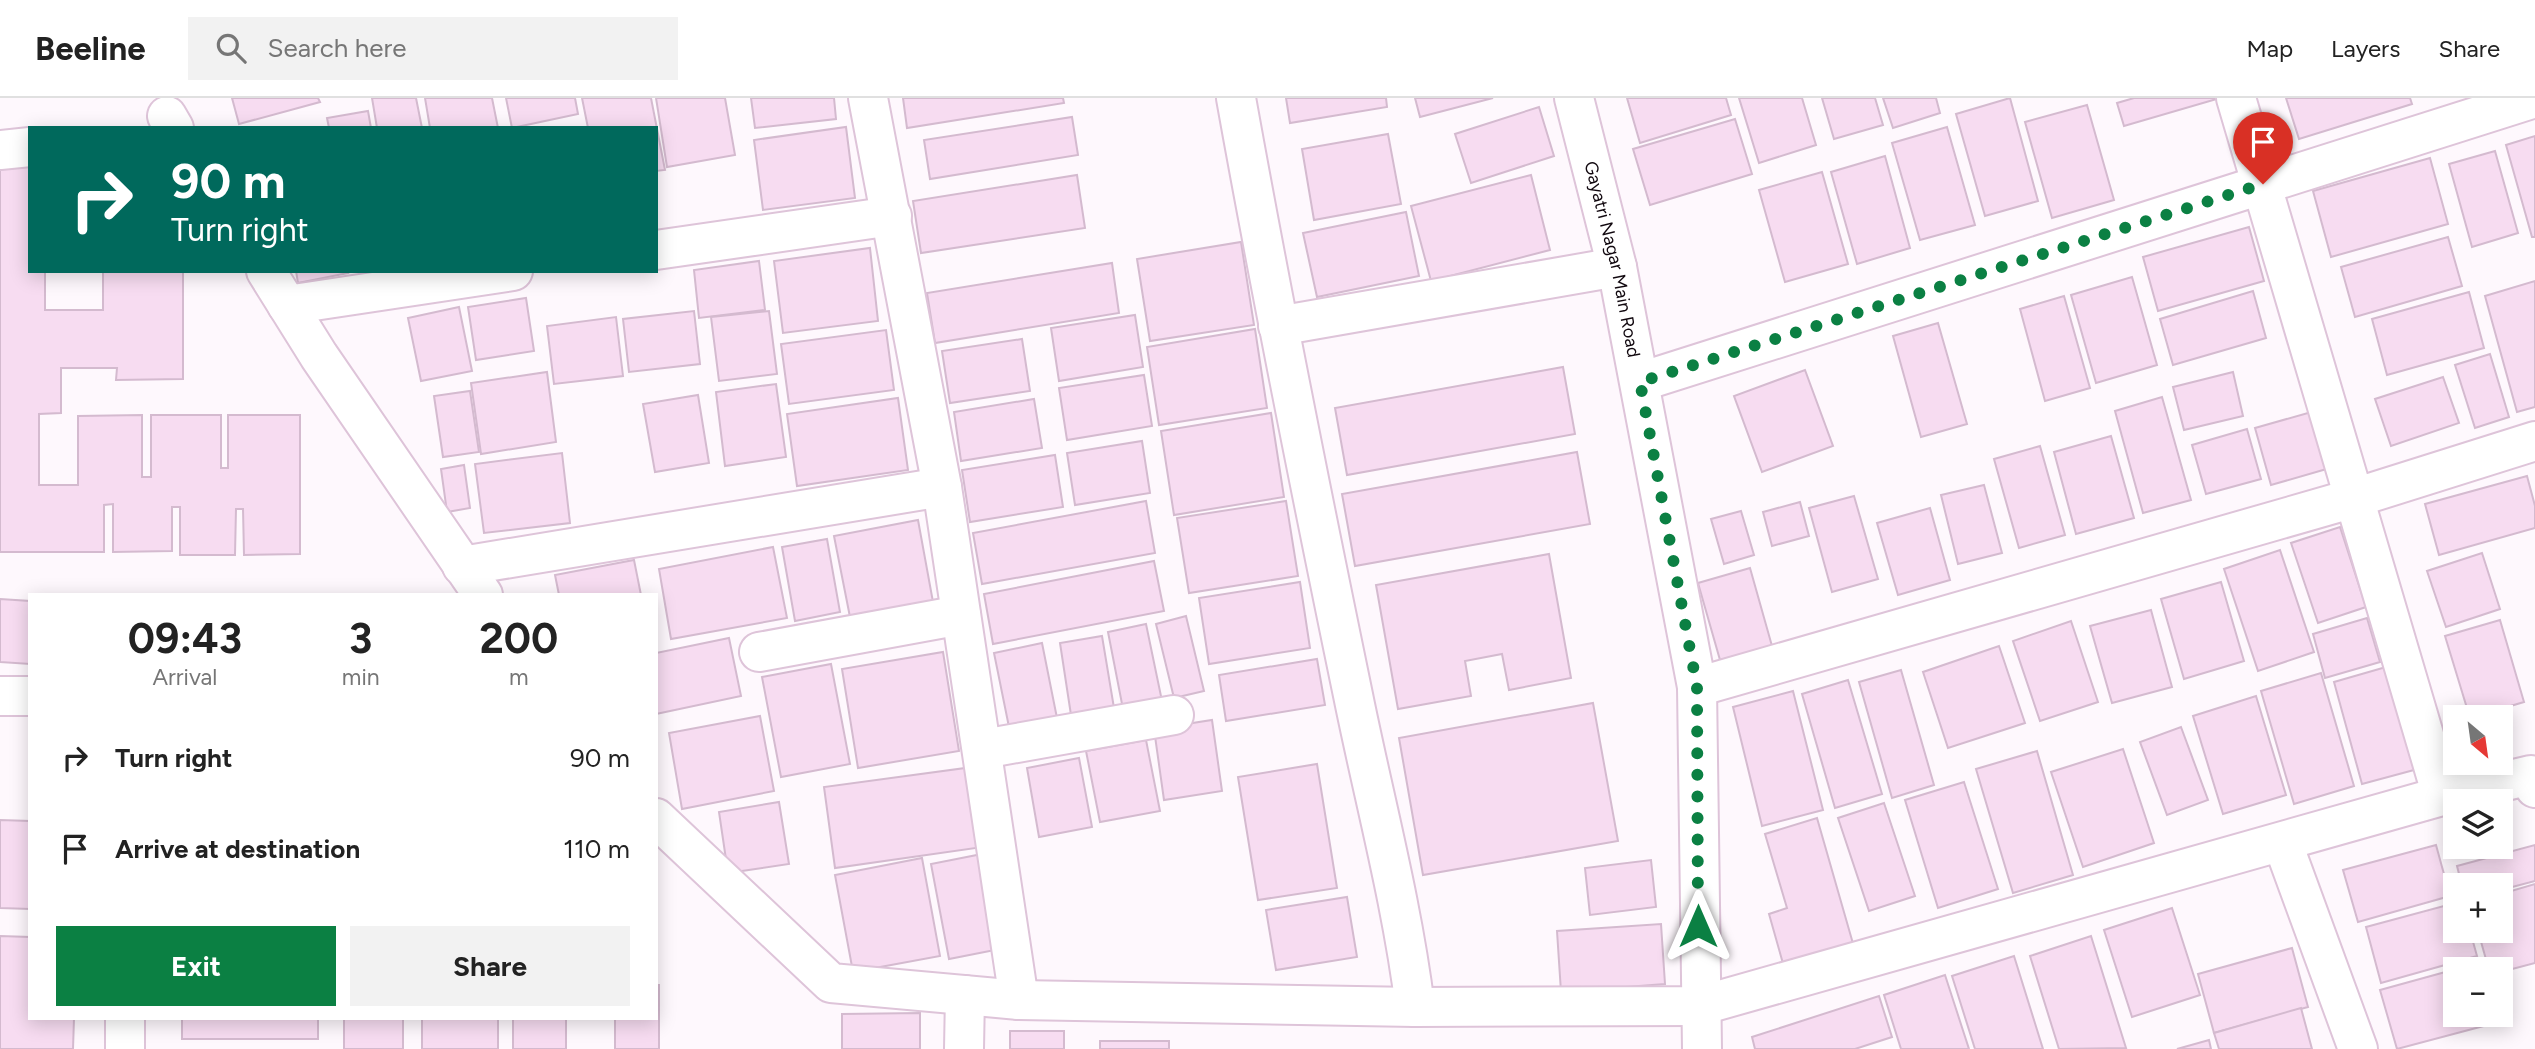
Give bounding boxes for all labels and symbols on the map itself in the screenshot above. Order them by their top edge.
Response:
pin [2233,112,2293,184]
street label: Gayatri Nagar Main Road [1580,159,1645,359]
north arrow [2443,705,2513,775]
position arrow [1661,889,1735,963]

